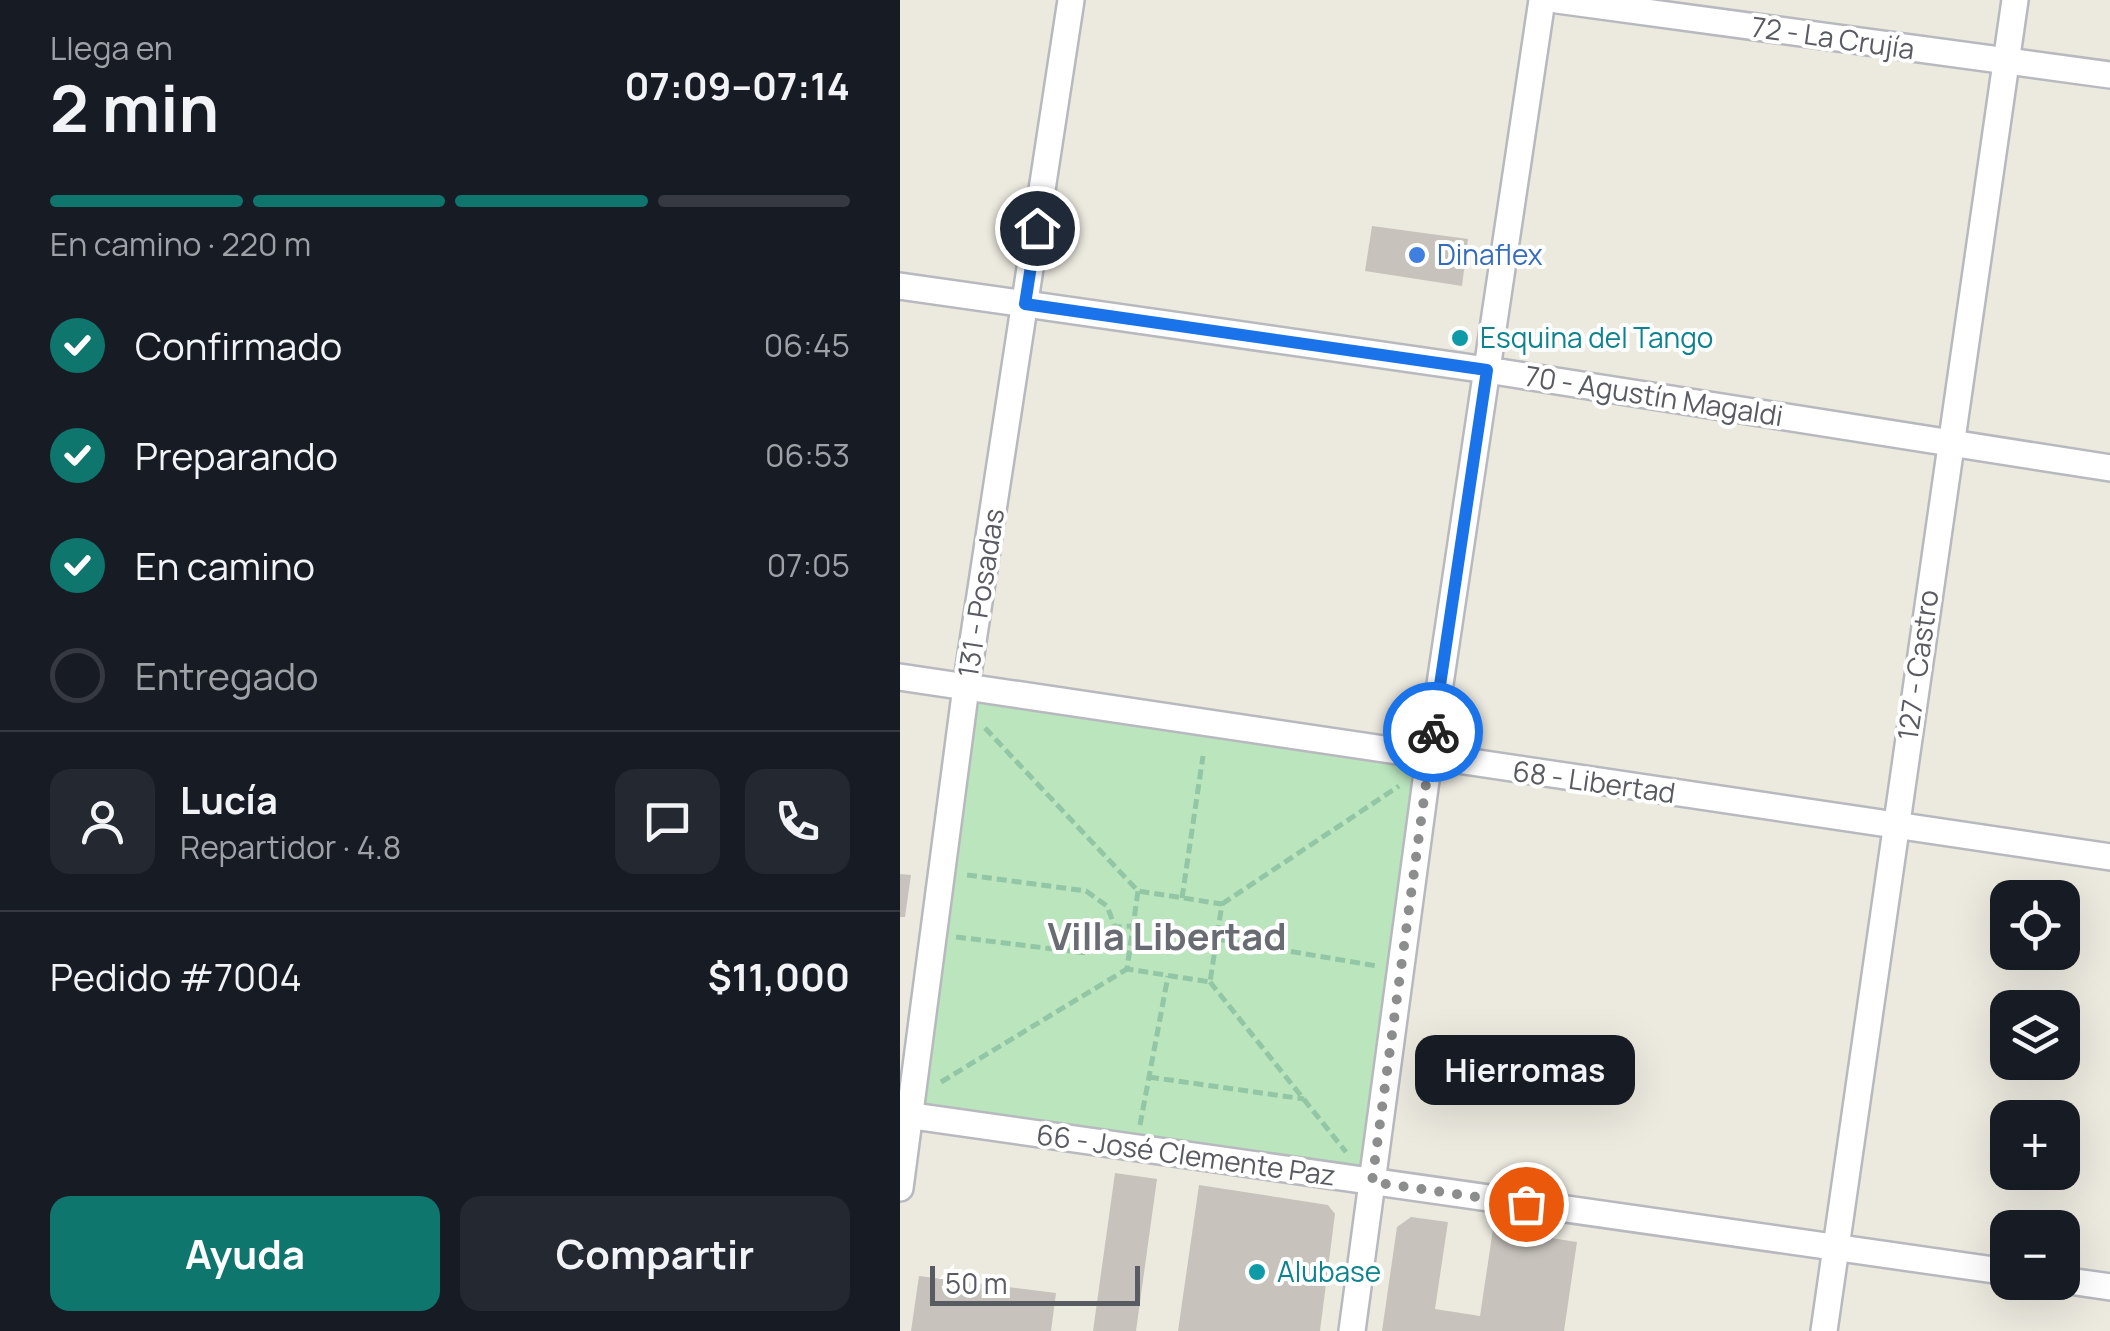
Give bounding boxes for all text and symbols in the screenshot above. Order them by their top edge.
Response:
street label: 72 - La Crujía [1749,7,1917,67]
text: Llega en [50,26,173,70]
text: 07:09–07:14 [625,59,850,111]
text: 2 min [50,63,219,152]
pin [995,186,1080,271]
icon: home [1010,201,1065,256]
text: En camino · 220 m [50,222,311,266]
place label: Dinaflex [1437,235,1543,273]
marker: Dinaflex [1406,244,1428,266]
icon: check [50,318,105,373]
place label: Esquina del Tango [1480,318,1713,356]
text: Confirmado [135,319,342,371]
text: 06:45 [764,323,850,367]
marker: Esquina del Tango [1449,327,1471,349]
street label: 70 - Agustín Magaldi [1522,356,1786,434]
icon: check [50,428,105,483]
text: Preparando [135,429,338,481]
text: 06:53 [765,433,850,477]
street label: 131 - Posadas [948,506,1012,680]
icon: check [50,538,105,593]
text: En camino [135,539,315,591]
text: 07:05 [767,543,850,587]
street label: 127 - Castro [1888,587,1946,743]
text: Entregado [135,649,319,701]
courier [1383,682,1483,782]
icon: bike [1406,705,1461,760]
street label: 68 - Libertad [1510,751,1678,811]
button: person [50,769,155,874]
button: chat [615,769,720,874]
button: phone [745,769,850,874]
text: Lucía [180,773,278,825]
text: Repartidor · 4.8 [180,825,401,869]
map controls [1990,880,2080,1300]
button: locate [1990,880,2080,970]
district label: Villa Libertad [1047,909,1287,961]
text: Pedido #7004 [50,950,302,1002]
text: $11,000 [708,950,850,1002]
button: layers [1990,990,2080,1080]
callout: Hierromas [1416,1034,1636,1104]
text: Hierromas [1445,1048,1605,1092]
button: + [1990,1100,2080,1190]
street label: 66 - José Clemente Paz [1034,1114,1338,1194]
pin [1484,1162,1569,1247]
icon: bag [1499,1177,1554,1232]
button: Ayuda [50,1196,440,1311]
button: Compartir [460,1196,850,1311]
button: − [1990,1210,2080,1300]
place label: Alubase [1277,1252,1381,1290]
scale bar [930,1261,1140,1306]
marker: Alubase [1246,1261,1268,1283]
text: 50 m [945,1264,1008,1302]

